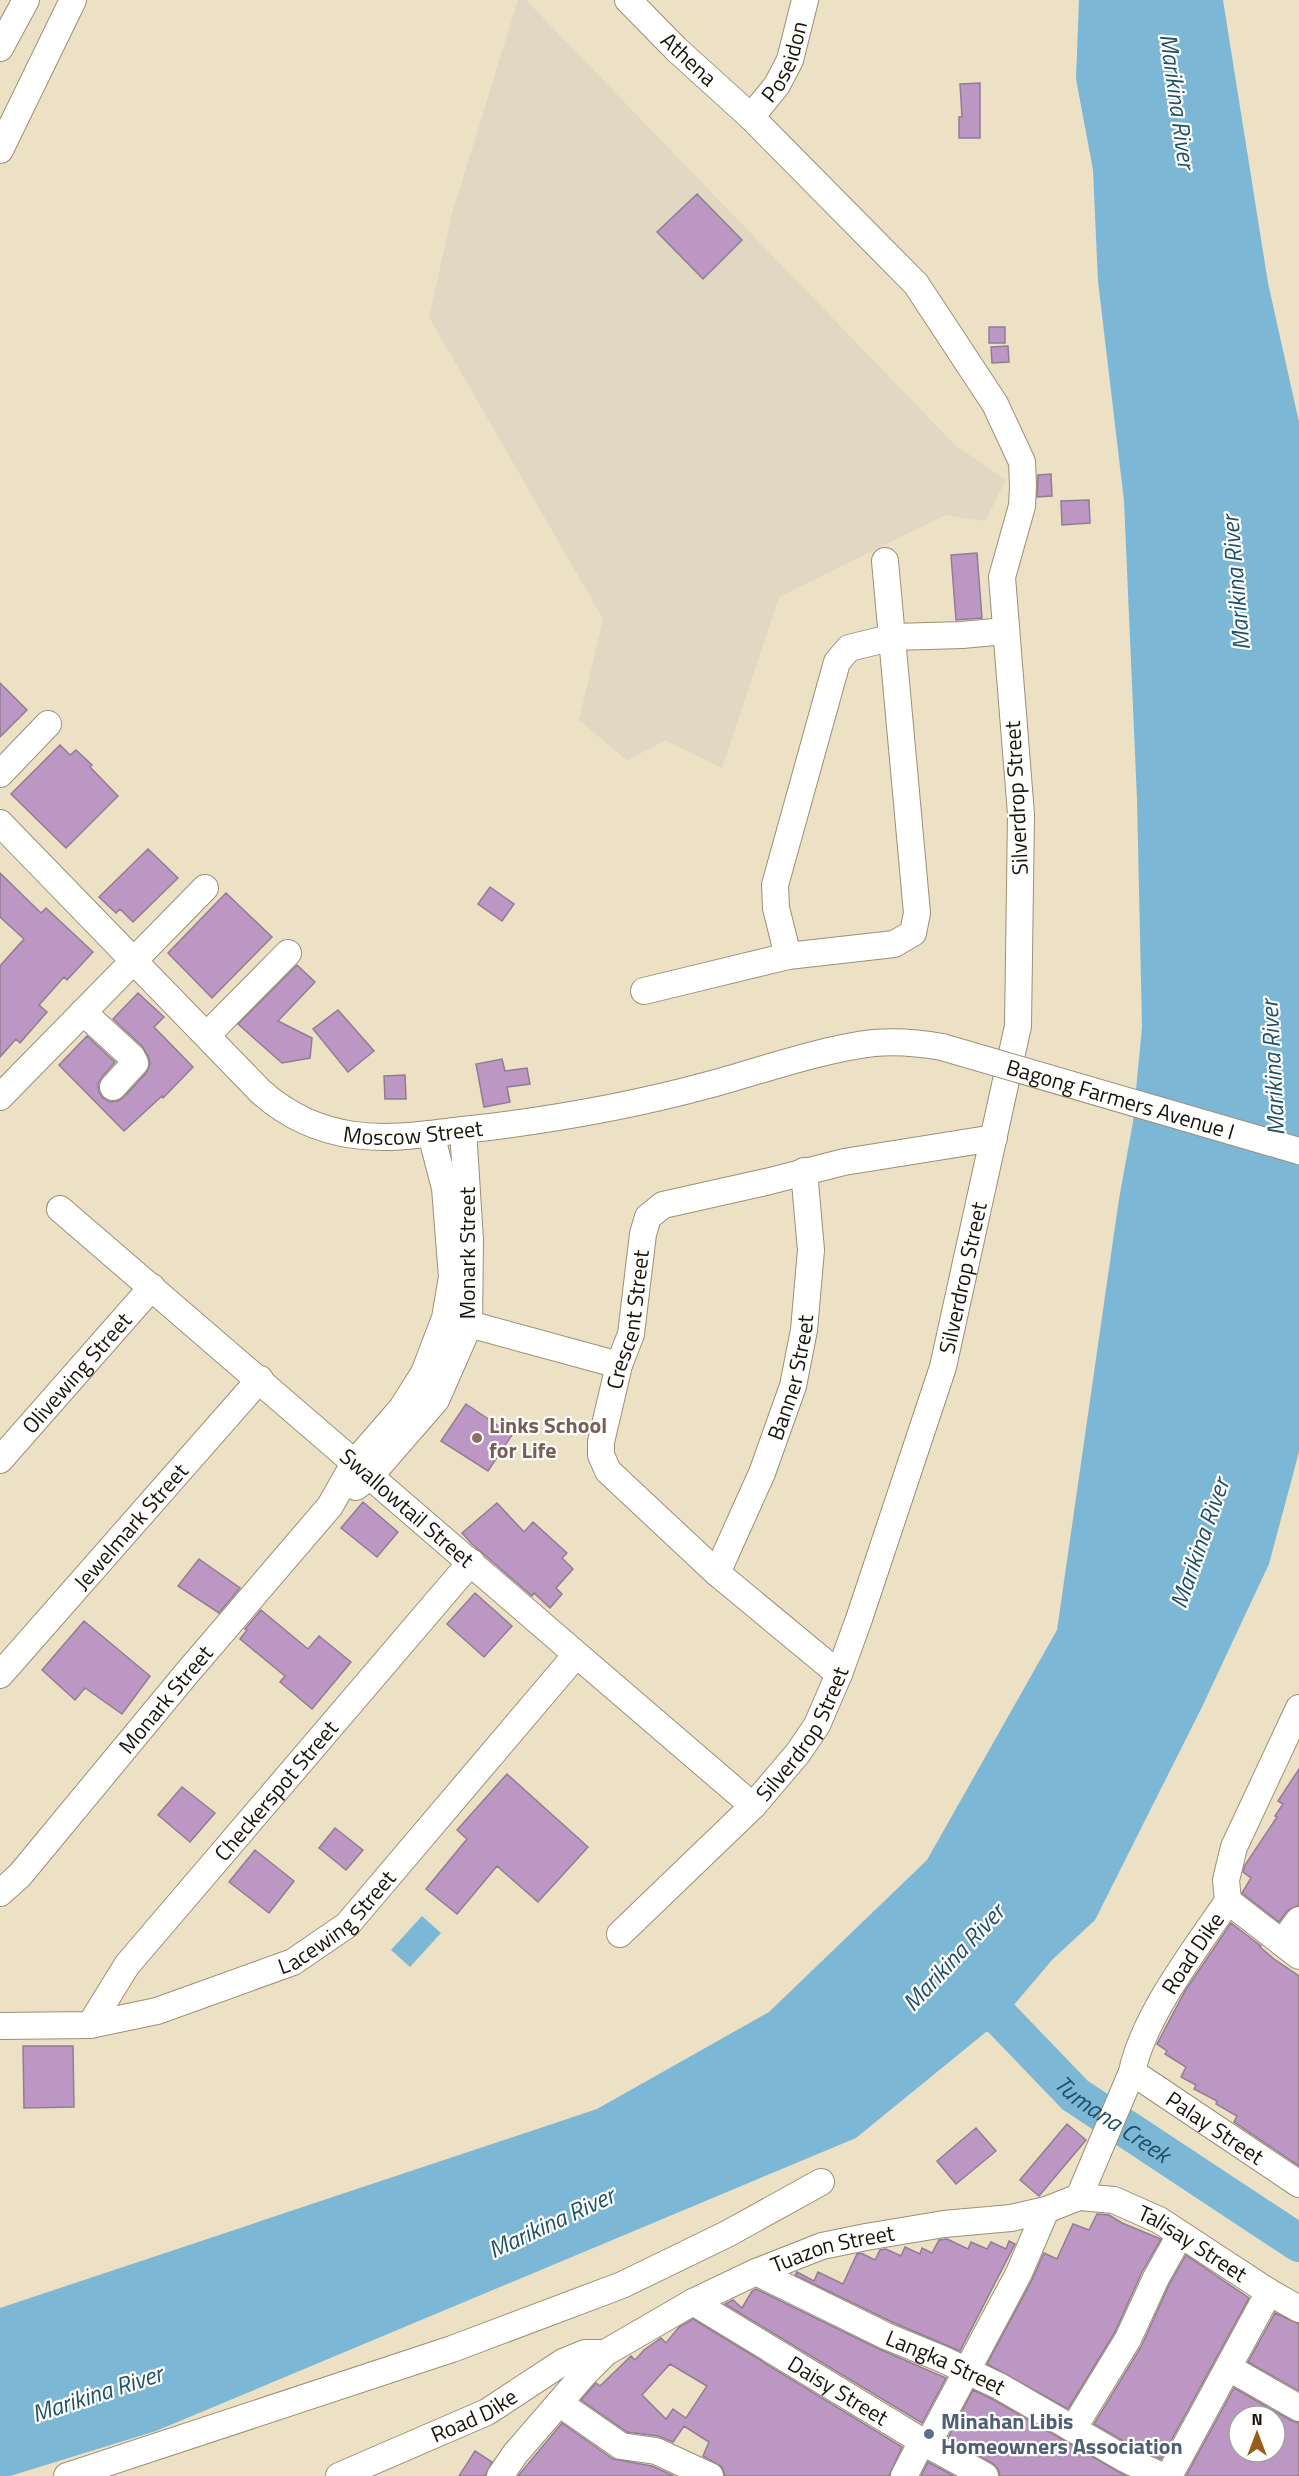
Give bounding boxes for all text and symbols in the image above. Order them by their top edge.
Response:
street label: Poseidon [752,18,816,110]
street label: Athena [653,24,725,94]
water label: Marikina River [1151,31,1206,174]
water label: Marikina River [1211,510,1259,652]
street label: Silverdrop Street [995,720,1037,876]
water label: Marikina River [1250,996,1294,1137]
street label: Bagong Farmers Avenue I [1002,1050,1239,1148]
street label: Moscow Street [341,1111,485,1154]
street label: Monark Street [450,1186,484,1319]
street label: Silverdrop Street [929,1198,996,1357]
street label: Crescent Street [597,1248,658,1393]
street label: Olivewing Street [14,1304,140,1441]
street label: Banner Street [758,1313,822,1445]
place label: Links School for Life [489,1408,607,1467]
marker: Links School for Life [470,1431,484,1445]
street label: Swallowtail Street [332,1440,482,1576]
street label: Jewelmark Street [65,1455,196,1597]
water label: Marikina River [1160,1470,1239,1613]
street label: Monark Street [110,1637,221,1761]
street label: Silverdrop Street [747,1662,857,1809]
street label: Checkerspot Street [206,1712,346,1869]
street label: Lacewing Street [273,1862,404,1983]
water label: Marikina River [894,1893,1015,2019]
street label: Road Dike [1152,1905,1233,2001]
water label: Tumana Creek [1047,2066,1181,2173]
street label: Palay Street [1159,2082,1271,2173]
water label: Marikina River [482,2176,623,2267]
street label: Talisay Street [1133,2196,1254,2291]
street label: Tuazon Street [765,2216,897,2282]
street label: Langka Street [881,2321,1012,2404]
street label: Daisy Street [781,2347,895,2434]
water label: Marikina River [27,2354,170,2431]
street label: Road Dike [425,2380,524,2451]
place label: Minahan Libis Homeowners Association [941,2404,1183,2463]
north arrow [1227,2404,1287,2464]
text: N [1251,2407,1263,2431]
marker: Minahan Libis Homeowners Association [922,2427,936,2441]

